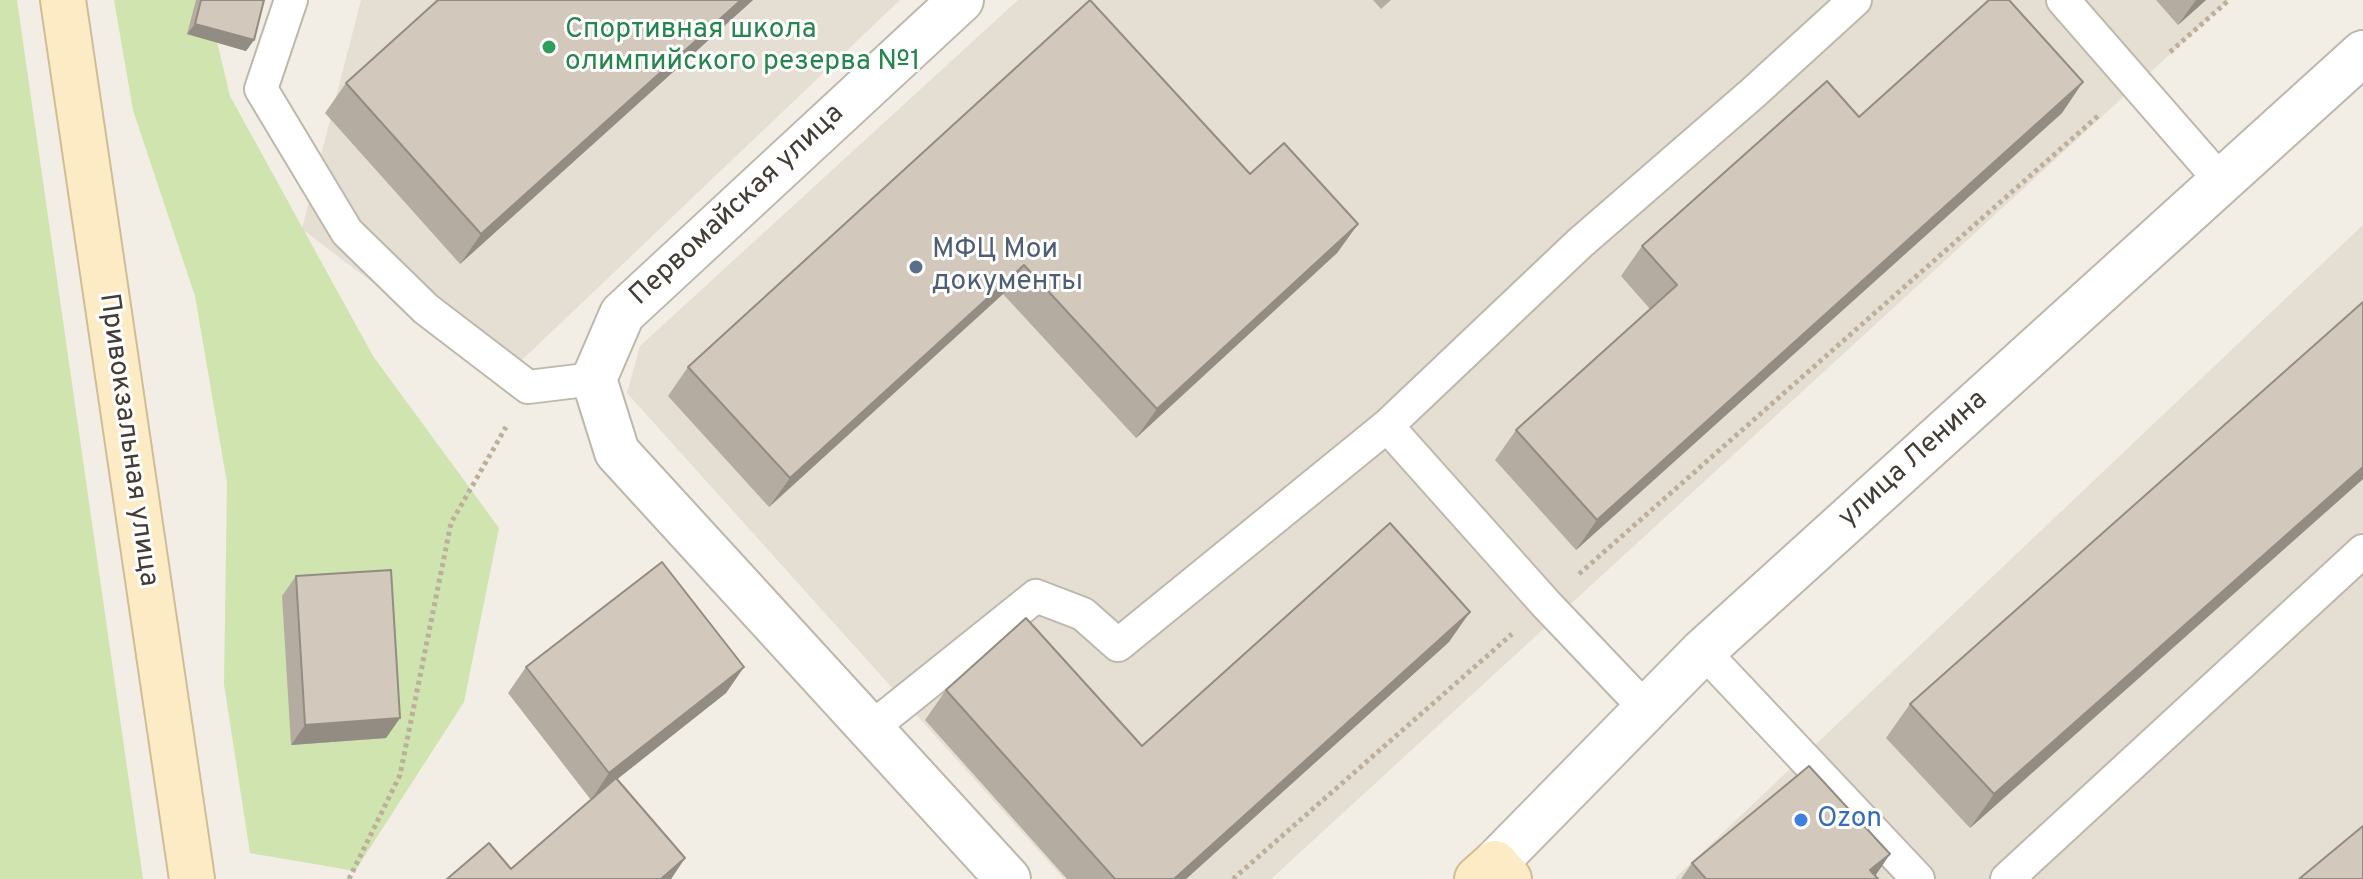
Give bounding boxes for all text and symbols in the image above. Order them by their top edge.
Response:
place label: Спортивная школа олимпийского резерва №1 [565,14,920,80]
marker: Спортивная школа олимпийского резерва №1 [540,38,558,56]
street label: Первомайская улица [624,98,852,314]
place label: МФЦ Мои документы [932,234,1083,300]
marker: МФЦ Мои документы [907,258,925,276]
street label: Привокзальная улица [90,291,164,589]
street label: улица Ленина [1833,384,1995,536]
place label: Ozon [1817,803,1882,837]
marker: Ozon [1792,811,1810,829]

